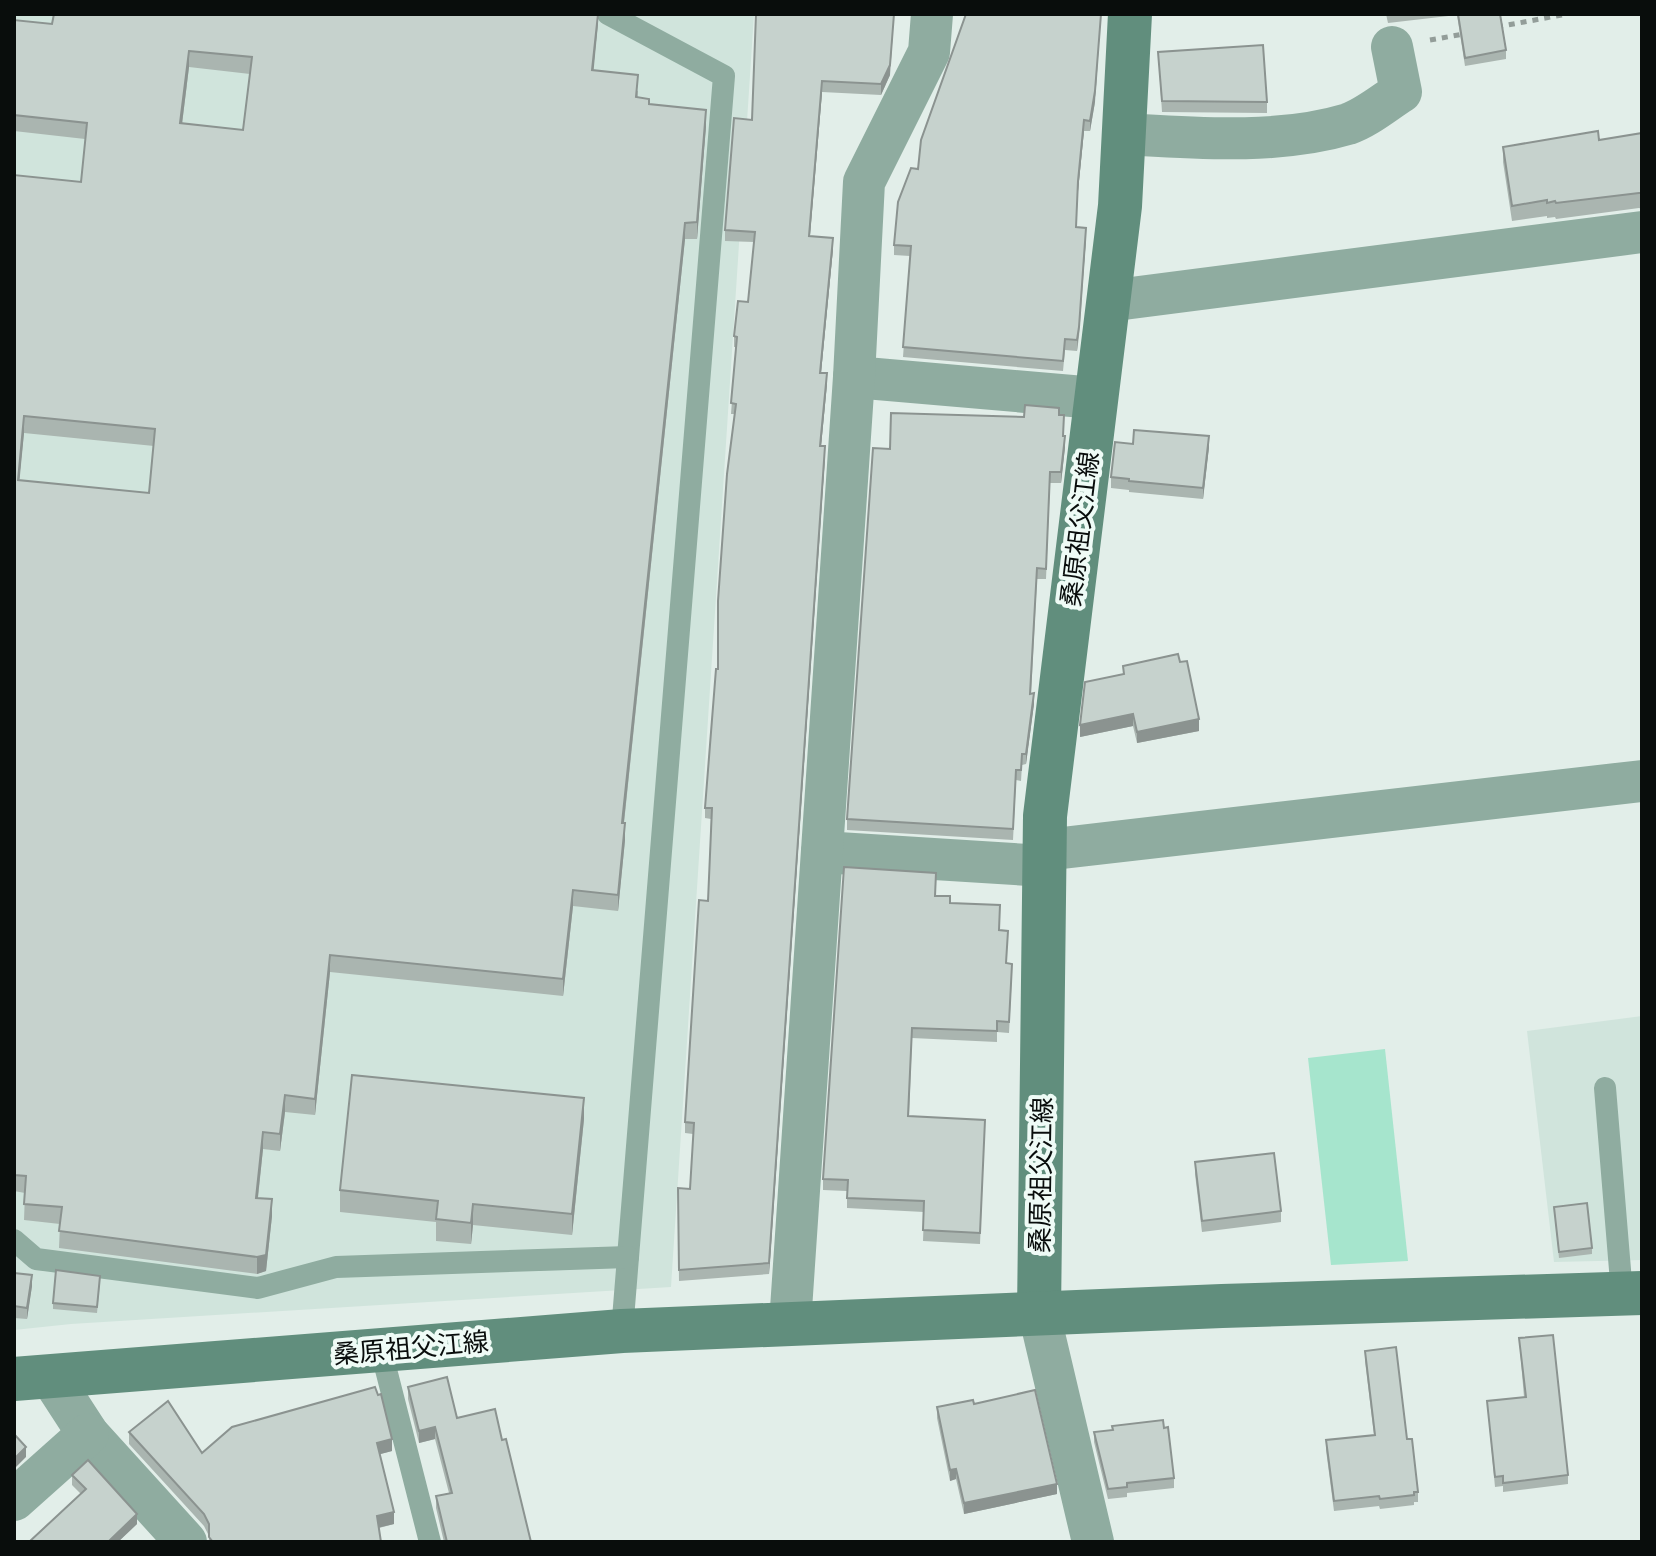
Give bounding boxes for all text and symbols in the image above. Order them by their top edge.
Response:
street label: 桑原祖父江線 [1054,450,1103,608]
street label: 桑原祖父江線 [1023,1097,1056,1253]
street label: 桑原祖父江線 [332,1324,490,1369]

